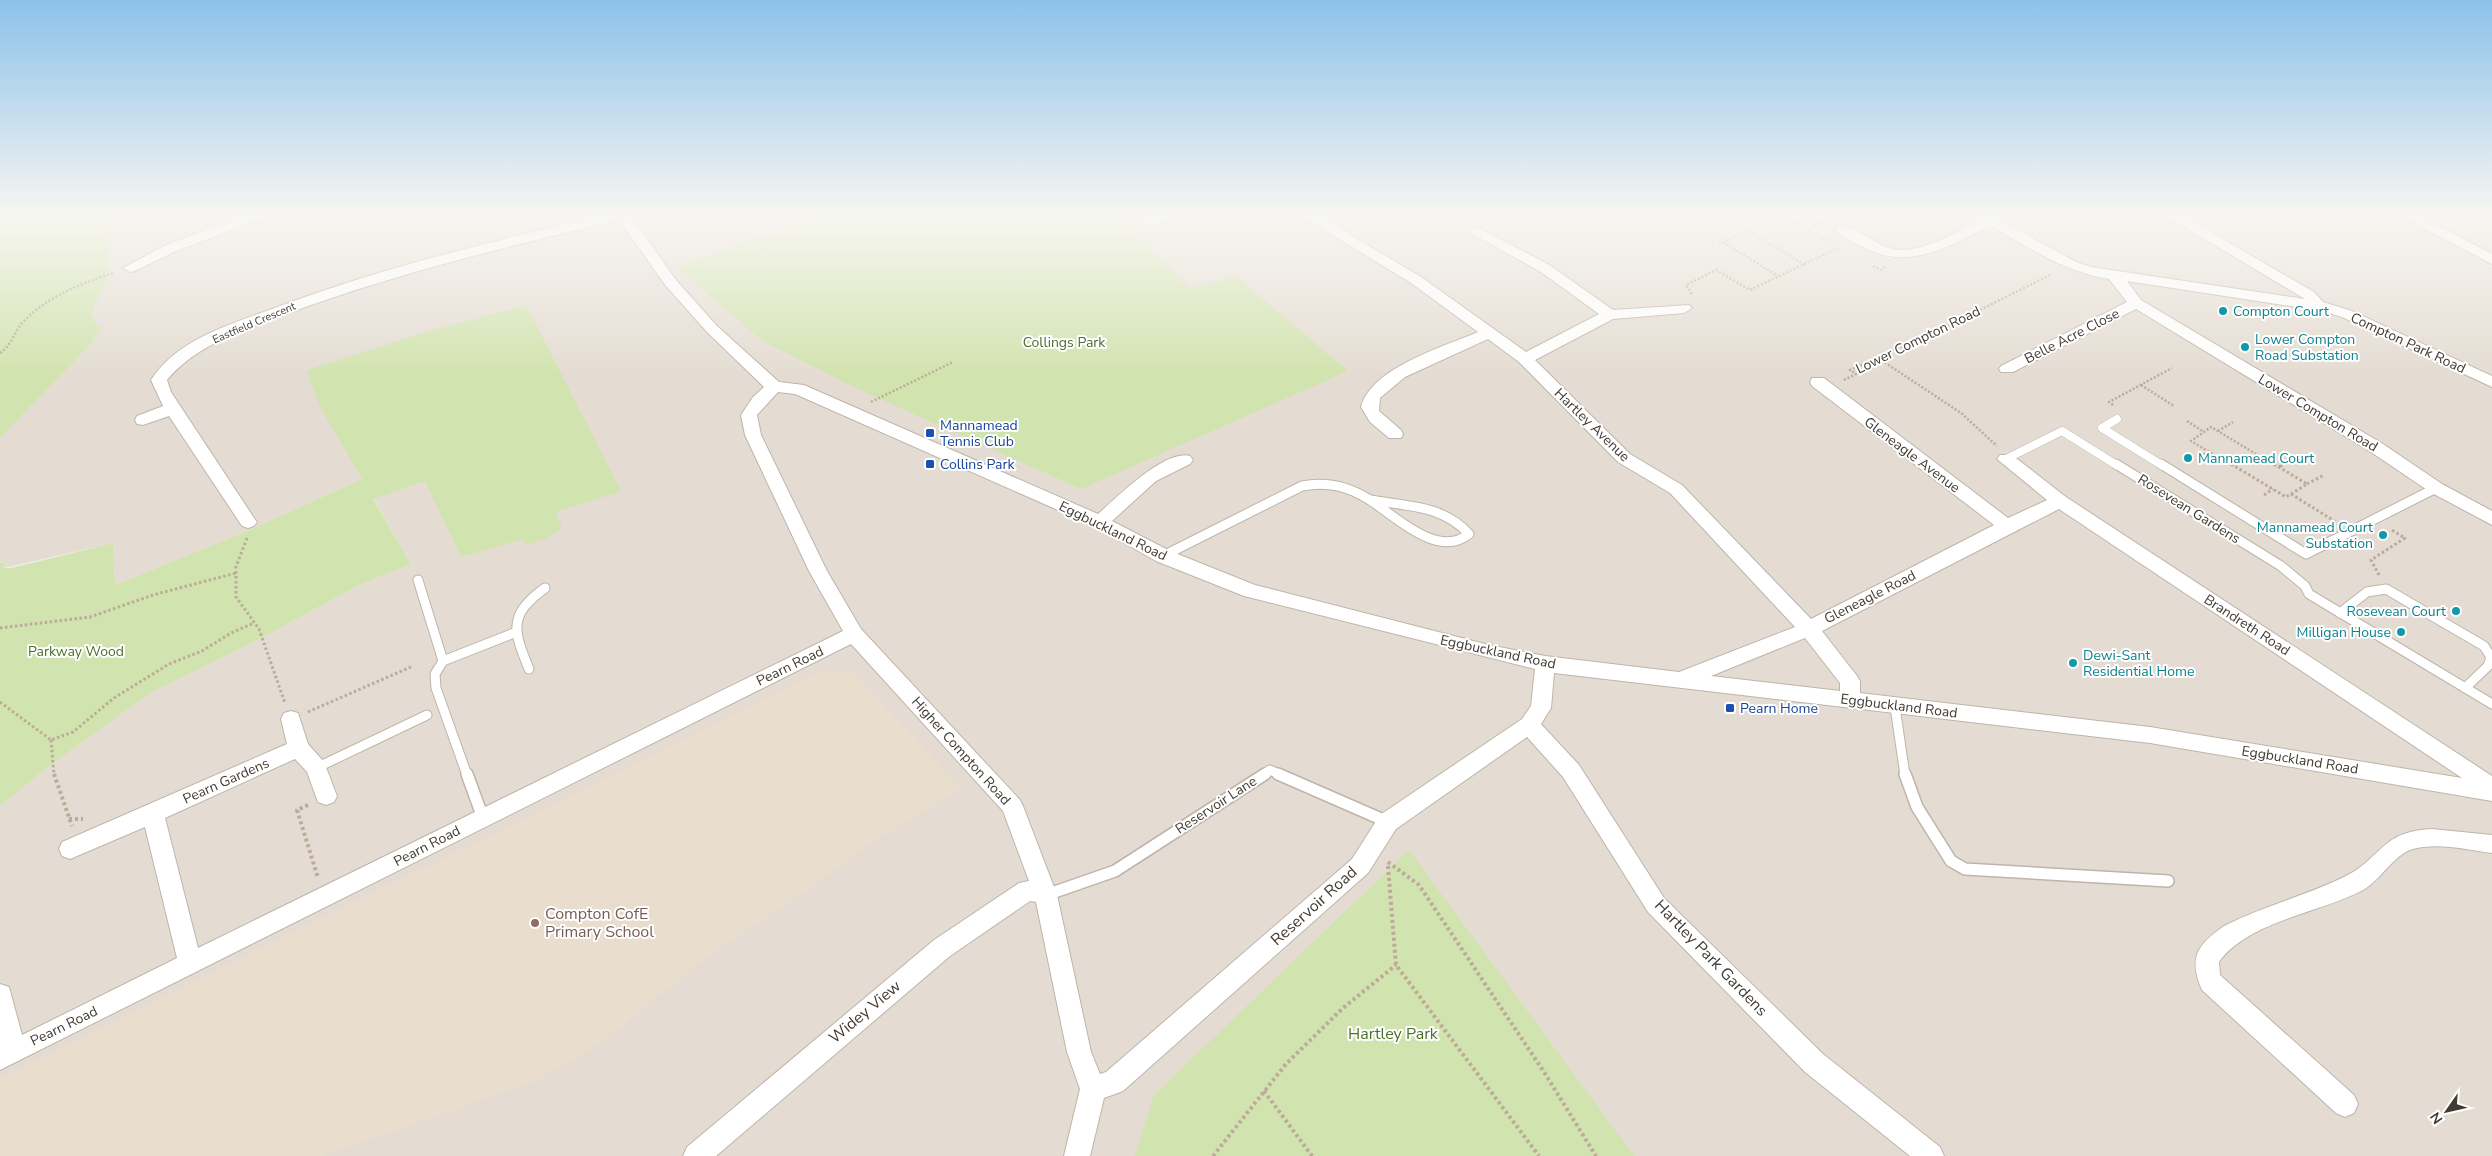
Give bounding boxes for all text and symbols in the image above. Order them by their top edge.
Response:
street label: Eastfield Crescent [210,299,298,347]
street label: Lower Compton Road [1852,302,1984,378]
place label: Compton Court [2233,302,2329,321]
street label: Belle Acre Close [2021,304,2123,368]
marker: Compton Court [2217,305,2229,317]
street label: Compton Park Road [2347,308,2469,378]
place label: Lower Compton Road Substation [2255,330,2359,365]
park label: Collings Park [1023,333,1106,352]
marker: Lower Compton Road Substation [2239,341,2251,353]
street label: Lower Compton Road [2255,370,2381,456]
street label: Hartley Avenue [1550,384,1634,466]
street label: Gleneagle Avenue [1860,413,1964,497]
place label: Mannamead Tennis Club [940,416,1018,451]
marker: Mannamead Tennis Club [924,427,936,439]
place label: Mannamead Court [2198,449,2314,468]
marker: Mannamead Court [2182,452,2194,464]
place label: Collins Park [940,455,1015,474]
marker: Collins Park [924,458,936,470]
street label: Rosevean Gardens [2134,470,2244,548]
street label: Eggbuckland Road [1056,497,1170,565]
place label: Mannamead Court Substation [2257,518,2373,553]
marker: Mannamead Court Substation [2377,529,2389,541]
street label: Gleneagle Road [1821,566,1919,628]
street label: Brandreth Road [2200,590,2294,660]
place label: Rosevean Court [2347,602,2446,621]
marker: Rosevean Court [2450,605,2462,617]
place label: Milligan House [2297,623,2391,642]
marker: Milligan House [2395,626,2407,638]
street label: Eggbuckland Road [1438,630,1558,674]
park label: Parkway Wood [28,642,124,661]
street label: Pearn Road [753,642,827,690]
place label: Dewi-Sant Residential Home [2083,646,2194,681]
marker: Dewi-Sant Residential Home [2067,657,2079,669]
street label: Eggbuckland Road [1839,689,1959,723]
street label: Higher Compton Road [907,693,1015,809]
place label: Pearn Home [1740,699,1818,718]
marker: Pearn Home [1724,702,1736,714]
street label: Eggbuckland Road [2240,741,2360,779]
street label: Pearn Gardens [180,753,272,809]
street label: Reservoir Lane [1172,772,1260,838]
street label: Pearn Road [390,821,464,871]
street label: Reservoir Road [1266,861,1362,951]
street label: Hartley Park Gardens [1650,895,1772,1021]
place label: Compton CofE Primary School [545,903,654,943]
marker: Compton CofE Primary School [529,917,541,929]
street label: Widey View [824,975,906,1049]
street label: Pearn Road [27,1002,101,1050]
park label: Hartley Park [1348,1023,1439,1045]
north arrow [2422,1086,2472,1136]
text: N [2426,1108,2447,1128]

